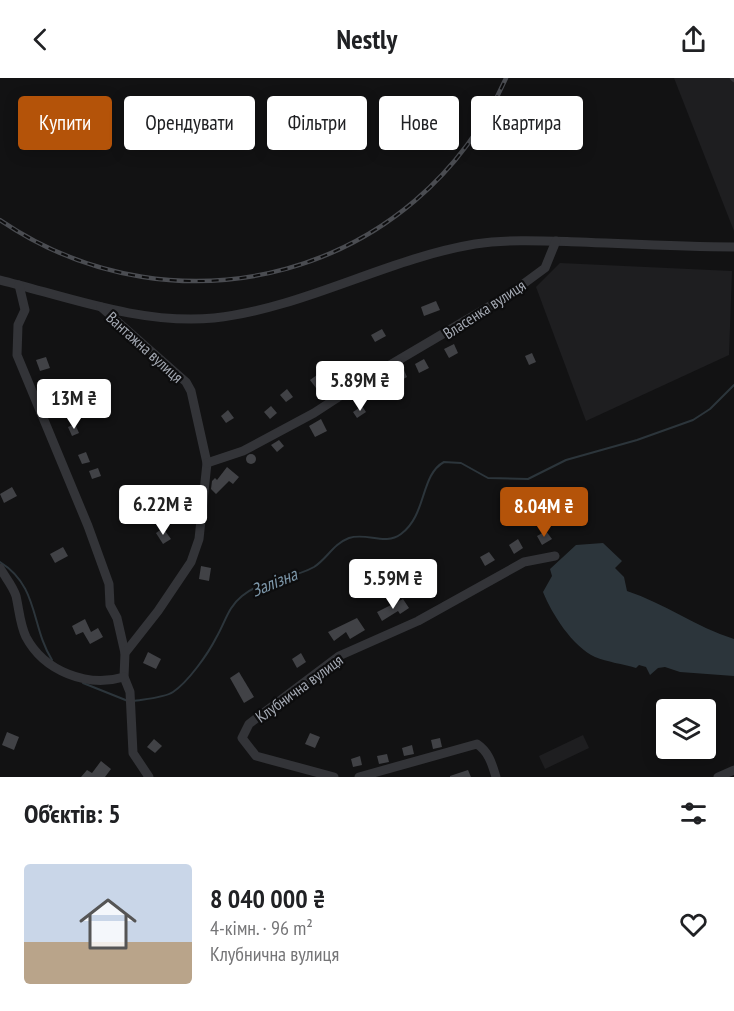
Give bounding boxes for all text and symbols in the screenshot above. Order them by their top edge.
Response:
text: Nestly [337,22,397,56]
icon: back [24,23,57,56]
icon: share [677,23,710,56]
chip: Купити [18,96,112,150]
chip: Орендувати [124,96,255,150]
chip: Фільтри [267,96,367,150]
chip: Нове [379,96,459,150]
chip: Квартира [471,96,583,150]
street label: Власенка вулиця [439,275,529,343]
street label: Вантажна вулиця [102,307,188,387]
pin: 5.89M ₴ [305,361,415,412]
text: 5.89M ₴ [330,367,390,393]
pin: 13M ₴ [32,379,116,430]
text: 13M ₴ [51,385,97,411]
pin: 6.22M ₴ [108,485,218,536]
pin: 8.04M ₴ [489,487,599,538]
text: 6.22M ₴ [133,491,193,517]
text: 8.04M ₴ [514,493,574,519]
pin: 5.59M ₴ [338,559,448,610]
water label: Залізна [248,562,301,602]
text: 5.59M ₴ [363,565,423,591]
street label: Клубнична вулиця [251,650,347,726]
map controls [656,699,716,759]
button: layers [656,699,716,759]
text: Об’єктів: 5 [24,797,121,830]
icon: filters [677,797,710,830]
text: 8 040 000 ₴ [210,882,325,915]
icon: home [72,888,144,960]
icon: heart [677,908,710,941]
text: 4-кімн. · 96 m² [210,915,313,941]
text: Клубнична вулиця [210,941,339,967]

